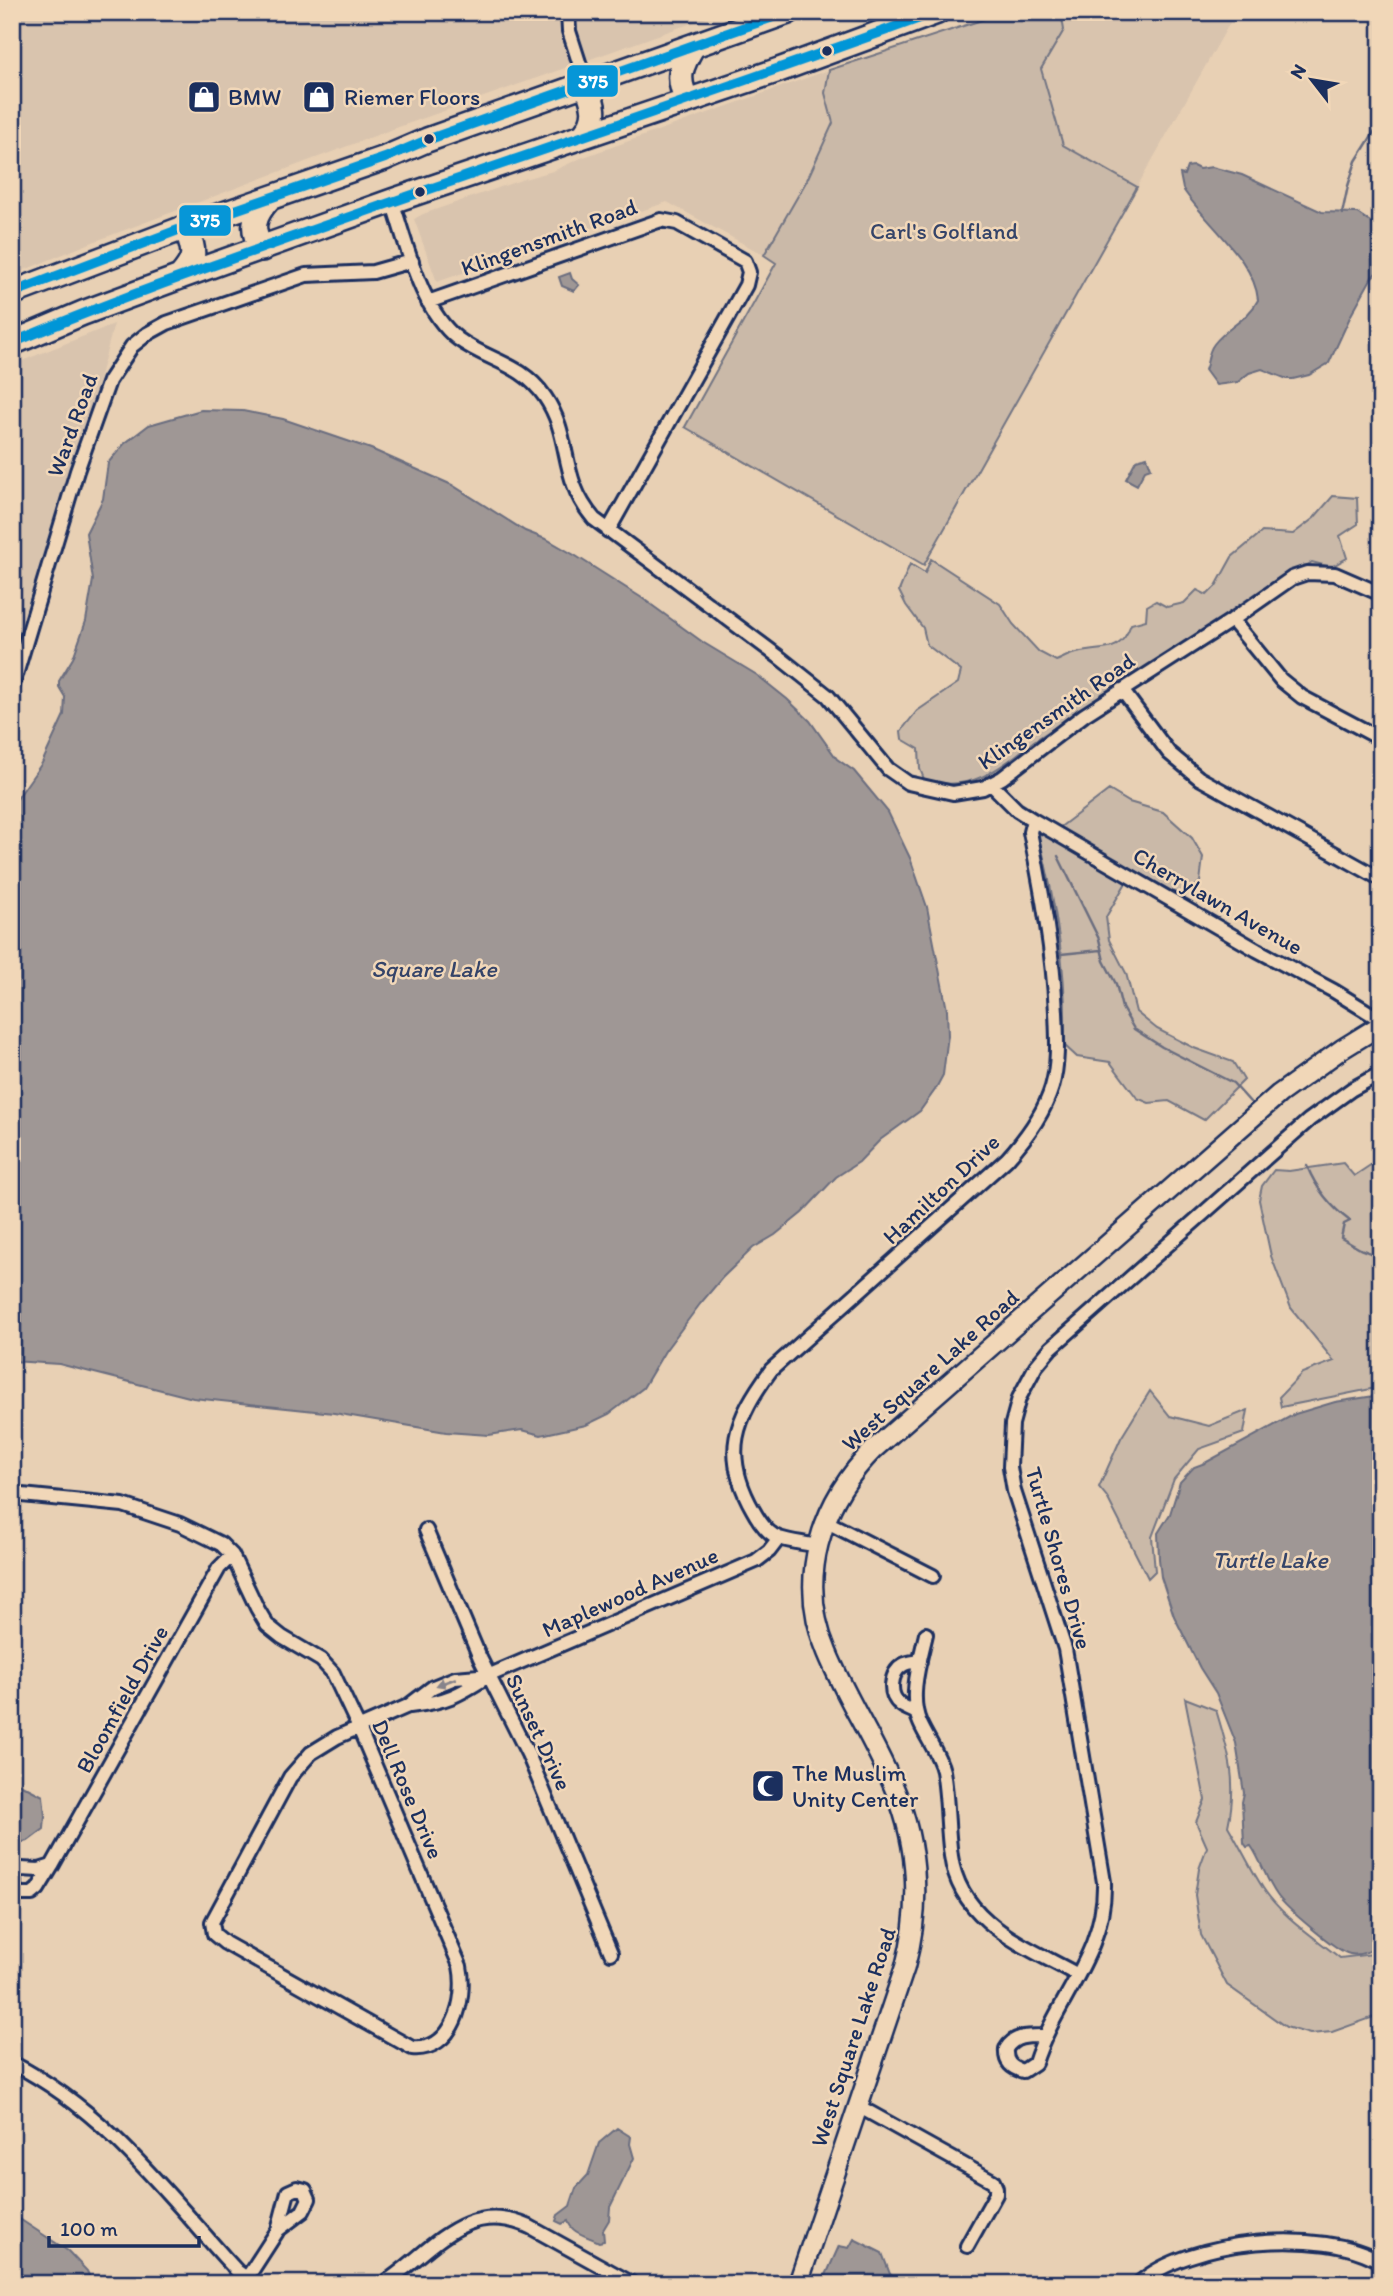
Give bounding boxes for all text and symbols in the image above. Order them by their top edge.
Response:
unlabelled marker [820,44,834,58]
north arrow [1278,46,1348,116]
text: N [1285,60,1311,83]
line badge: 375 [566,64,619,98]
text: 375 [578,70,608,93]
shop icon: BMW [185,78,223,116]
shop icon: Riemer Floors [300,78,338,116]
place label: BMW [228,83,281,111]
place label: Riemer Floors [344,83,480,111]
unlabelled marker [422,132,436,146]
unlabelled marker [413,185,427,199]
street label: Klingensmith Road [457,192,641,282]
line badge: 375 [178,204,232,237]
text: 375 [190,209,220,232]
park label: Carl's Golfland [870,217,1018,245]
street label: Ward Road [40,369,104,480]
street label: Klingensmith Road [972,646,1140,776]
street label: Cherrylawn Avenue [1128,841,1308,961]
water label: Square Lake [371,954,498,983]
street label: Hamilton Drive [877,1128,1005,1250]
street label: West Square Lake Road [836,1283,1025,1457]
street label: Turtle Shores Drive [1020,1464,1098,1652]
street label: Maplewood Avenue [538,1541,722,1643]
water label: Turtle Lake [1212,1545,1329,1574]
street label: Bloomfield Drive [70,1620,174,1778]
street label: Sunset Drive [500,1669,578,1795]
one-way arrow [435,1677,456,1688]
street label: Dell Rose Drive [366,1715,450,1863]
place label: The Muslim Unity Center [792,1759,918,1813]
mosque icon: The Muslim Unity Center [749,1767,787,1805]
street label: West Square Lake Road [804,1923,902,2150]
scale bar [49,2205,200,2249]
text: 100 m [60,2216,118,2241]

